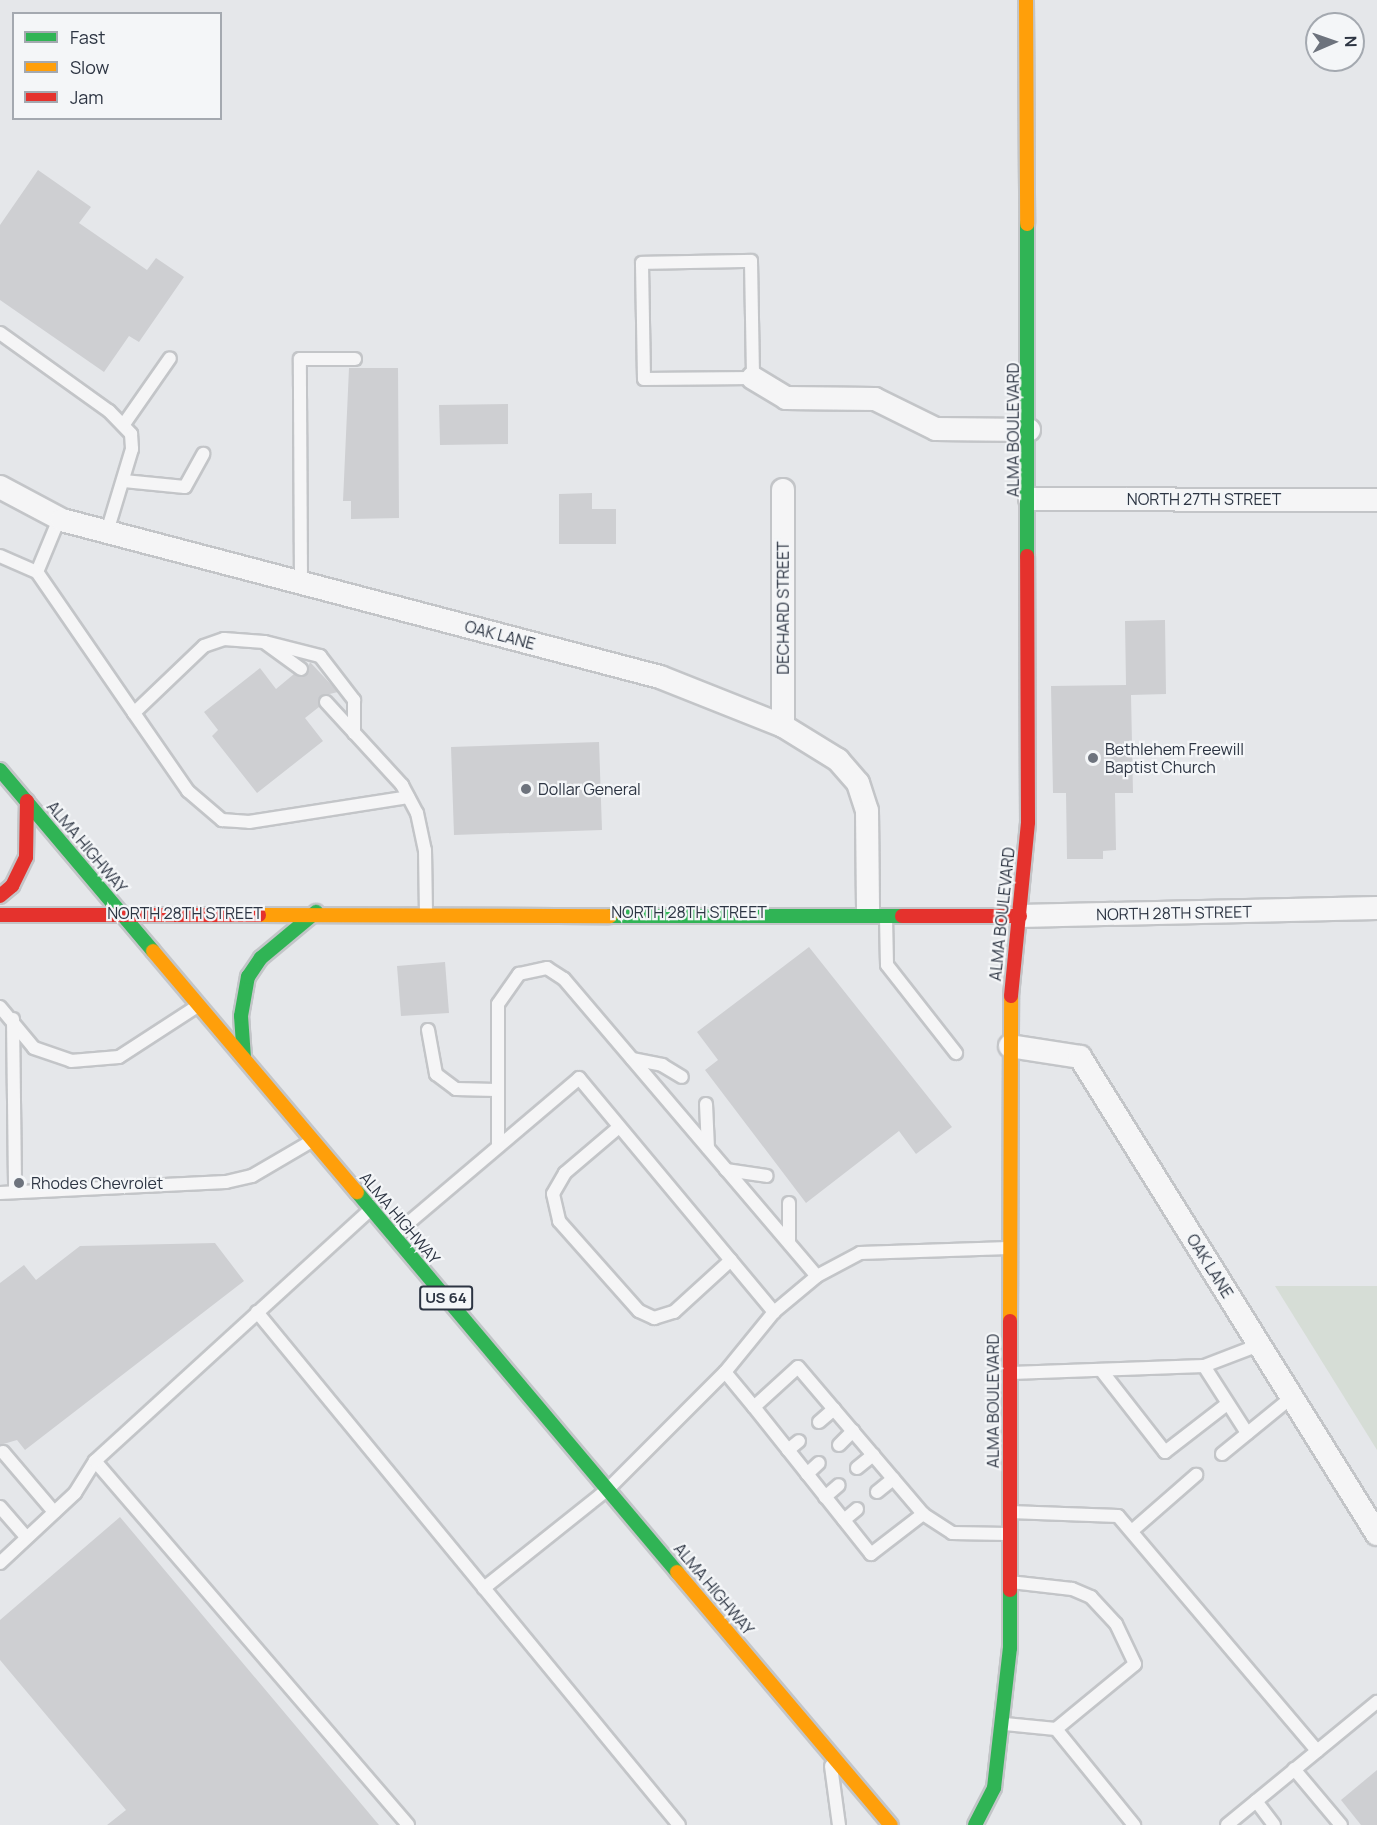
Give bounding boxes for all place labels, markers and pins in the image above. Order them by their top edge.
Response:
place label: Bethlehem Freewill Baptist Church [1105,739,1244,777]
marker: Bethlehem Freewill Baptist Church [1086,751,1100,765]
place label: Dollar General [538,779,641,799]
marker: Dollar General [519,782,533,796]
place label: Rhodes Chevrolet [31,1173,163,1193]
marker: Rhodes Chevrolet [12,1176,26,1190]

